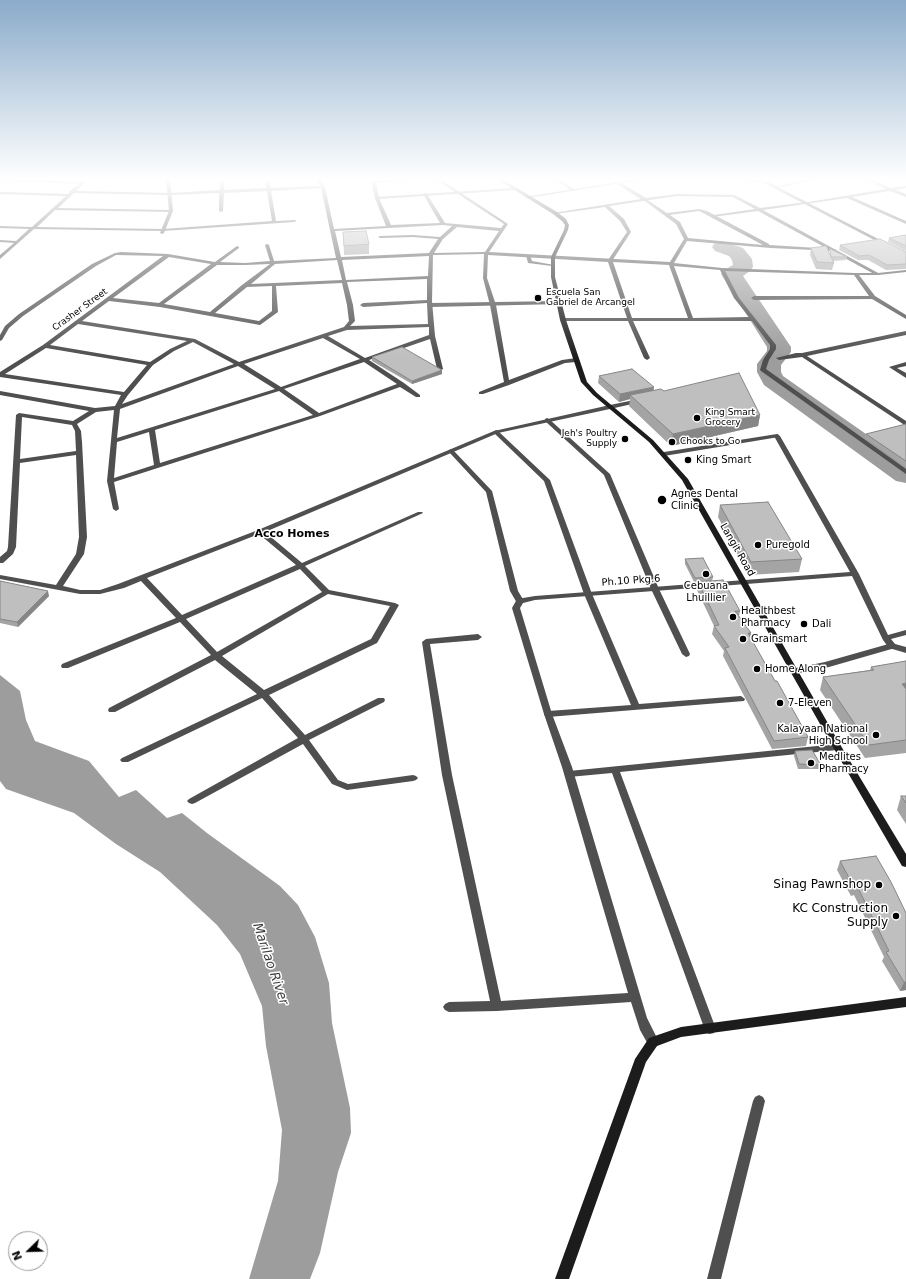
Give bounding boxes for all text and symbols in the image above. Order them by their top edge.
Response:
street label: Crasher Street [50,286,110,334]
place label: Escuela San Gabriel de Arcangel [546,288,635,309]
marker: Escuela San Gabriel de Arcangel [533,293,543,303]
place label: King Smart Grocery [705,408,755,429]
marker: King Smart Grocery [692,413,702,423]
place label: Jeh's Poultry Supply [562,429,617,450]
marker: Jeh's Poultry Supply [620,434,630,444]
marker: Chooks to Go [667,437,677,447]
place label: Chooks to Go [680,437,740,447]
place label: King Smart [696,454,751,466]
marker: King Smart [683,455,693,465]
place label: Agnes Dental Clinic [671,488,738,512]
marker: Agnes Dental Clinic [656,494,668,506]
street label: Langit Road [717,521,757,579]
district label: Acco Homes [254,527,330,541]
place label: Puregold [766,539,810,551]
marker: Puregold [753,540,763,550]
marker: Cebuana Lhuillier [701,569,711,579]
street label: Ph.10 Pkg.6 [601,573,661,589]
place label: Cebuana Lhuillier [684,580,728,604]
place label: Healthbest Pharmacy [741,605,795,628]
marker: Healthbest Pharmacy [728,612,738,622]
place label: Dali [812,618,831,630]
marker: Dali [799,619,809,629]
place label: Grainsmart [751,633,807,645]
marker: Grainsmart [738,634,748,644]
place label: Home Along [765,663,826,675]
marker: Home Along [752,664,762,674]
place label: 7-Eleven [788,697,832,709]
marker: 7-Eleven [775,698,785,708]
place label: Kalayaan National High School [777,723,868,746]
marker: Kalayaan National High School [871,730,881,740]
place label: Medlites Pharmacy [819,751,869,774]
marker: Medlites Pharmacy [806,758,816,768]
place label: Sinag Pawnshop [773,878,871,892]
marker: Sinag Pawnshop [874,880,884,890]
place label: KC Construction Supply [792,902,888,930]
marker: KC Construction Supply [891,911,901,921]
water label: Marilao River [249,921,291,1007]
north arrow [8,1231,48,1271]
text: N [10,1249,25,1262]

